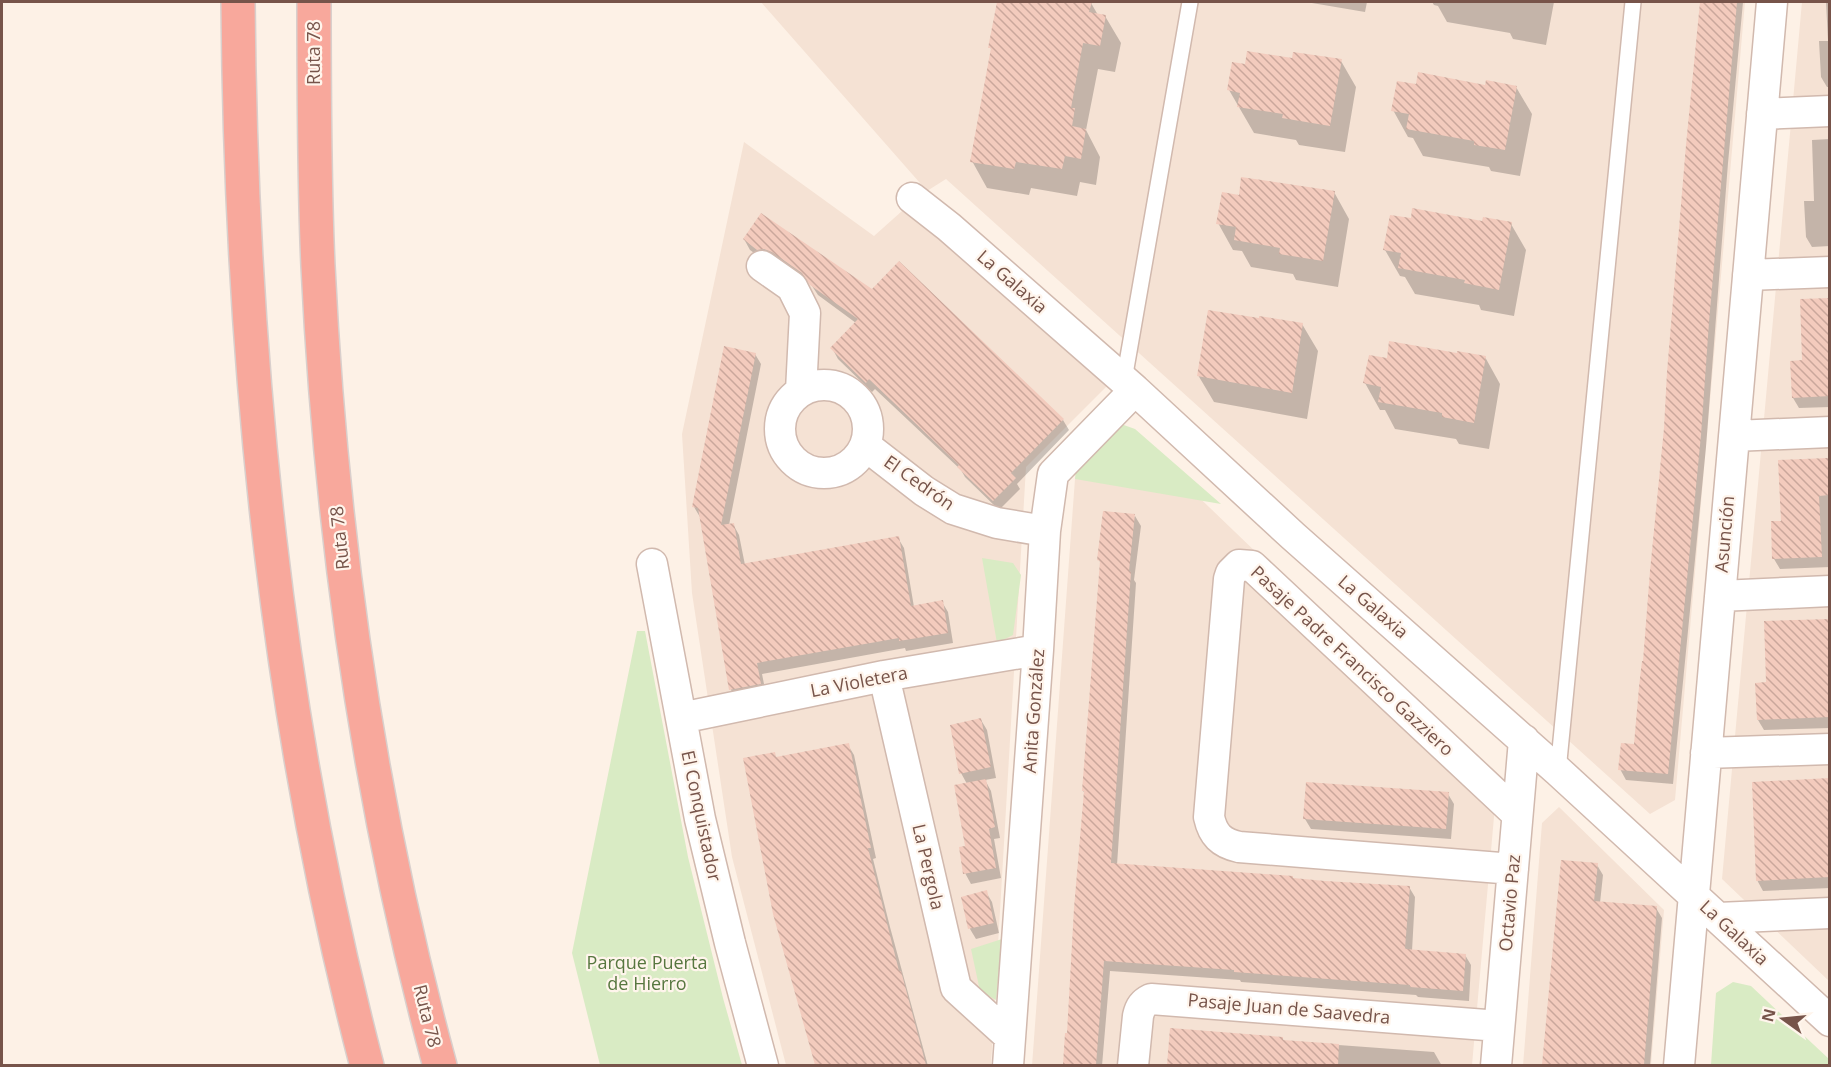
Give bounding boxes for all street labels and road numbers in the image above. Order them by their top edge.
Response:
street label: Ruta 78 [301,21,325,85]
street label: La Galaxia [972,244,1053,318]
street label: El Cedrón [880,449,960,515]
street label: Asunción [1709,494,1739,573]
street label: Ruta 78 [324,505,354,571]
street label: Pasaje Padre Francisco Gazziero [1246,560,1459,761]
street label: La Galaxia [1333,569,1414,643]
street label: Anita González [1017,648,1049,774]
street label: La Violetera [808,660,910,702]
street label: El Conquistador [676,748,728,884]
street label: La Pergola [907,821,951,912]
street label: Octavio Paz [1493,853,1525,952]
street label: La Galaxia [1695,894,1774,970]
street label: Ruta 78 [409,982,447,1050]
street label: Pasaje Juan de Saavedra [1187,987,1391,1029]

